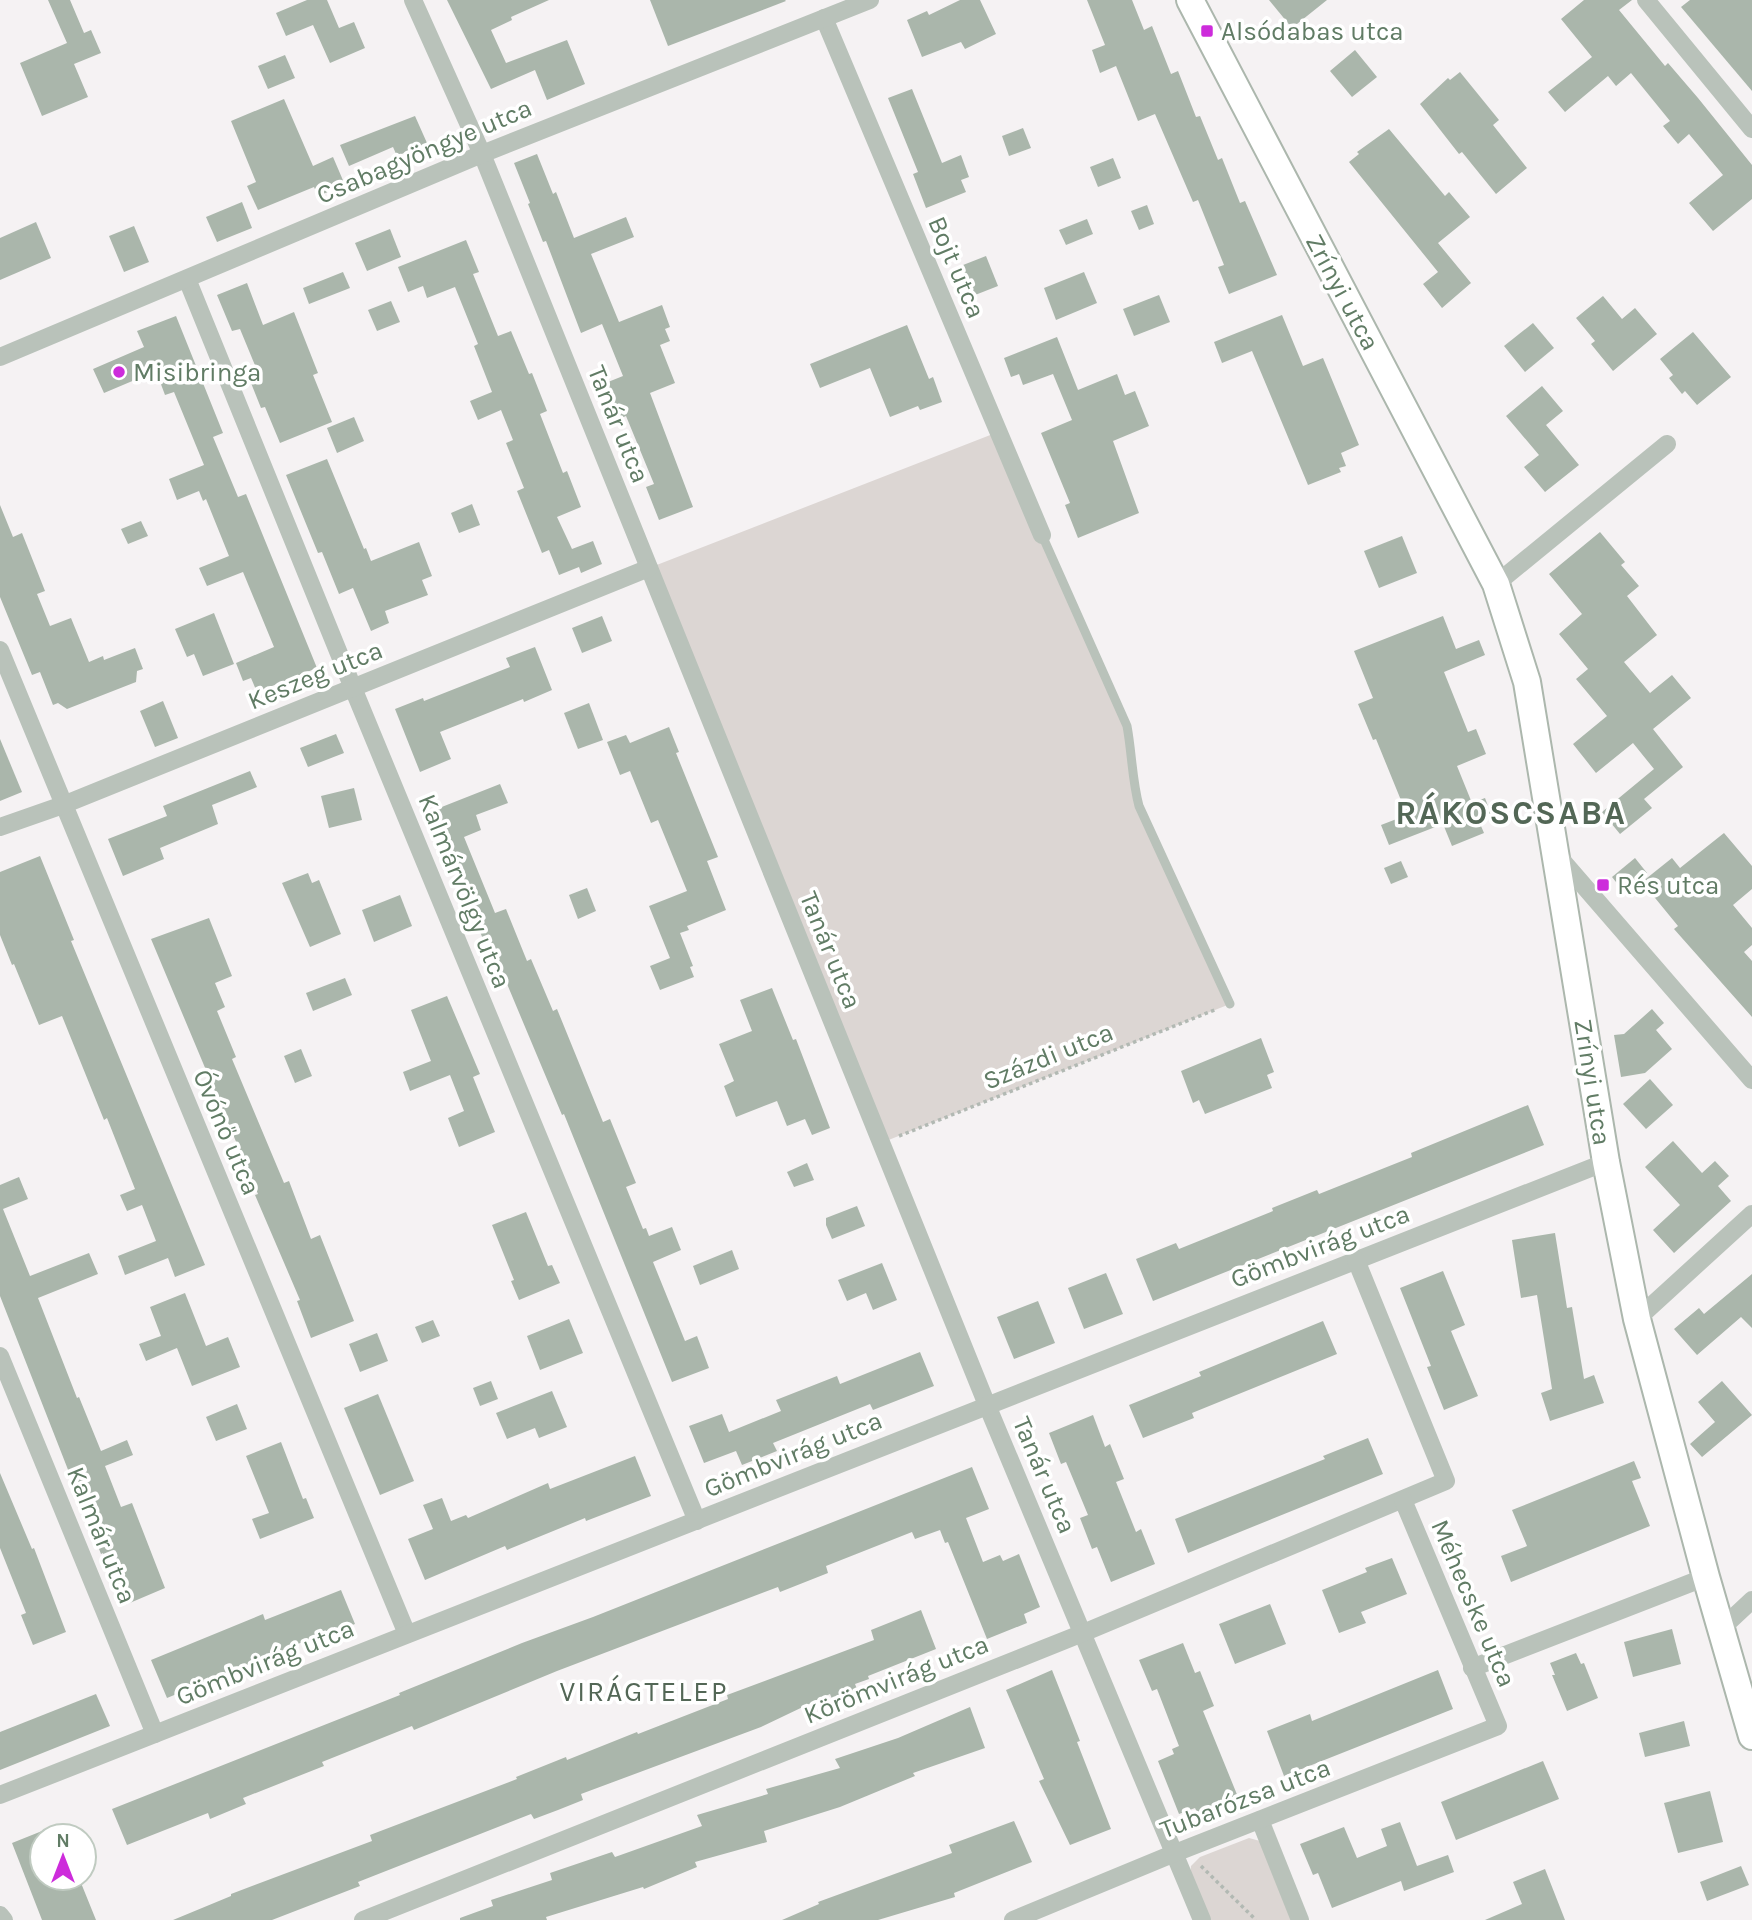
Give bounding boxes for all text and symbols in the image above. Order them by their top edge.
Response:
place label: Alsódabas utca [1221,16,1404,47]
marker: Alsódabas utca [1199,23,1215,39]
street label: Csabagyöngye utca [312,92,536,211]
street label: Bojt utca [921,212,992,323]
street label: Zrínyi utca [1299,229,1386,356]
place label: Misibringa [133,357,261,388]
street label: Tanár utca [581,361,656,487]
marker: Misibringa [111,364,127,380]
street label: Keszeg utca [243,634,387,717]
street label: Kalmárvölgy utca [411,790,518,993]
district label: RÁKOSCSABA [1395,791,1627,832]
place label: Rés utca [1617,870,1719,901]
marker: Rés utca [1595,877,1611,893]
street label: Tanár utca [793,887,868,1013]
street label: Százdi utca [979,1016,1118,1097]
street label: Zrínyi utca [1567,1017,1618,1147]
street label: Óvónő utca [186,1064,268,1200]
street label: Gömbvirág utca [1226,1198,1414,1295]
street label: Gömbvirág utca [700,1405,887,1504]
street label: Tanár utca [1006,1412,1083,1538]
street label: Kalmár utca [60,1462,143,1608]
street label: Méhecske utca [1424,1515,1523,1692]
street label: Gömbvirág utca [172,1613,359,1712]
street label: Körömvirág utca [799,1628,993,1731]
district label: VIRÁGTELEP [560,1674,728,1708]
street label: Tubarózsa utca [1156,1752,1335,1845]
north arrow [28,1822,98,1892]
text: N [56,1830,70,1852]

